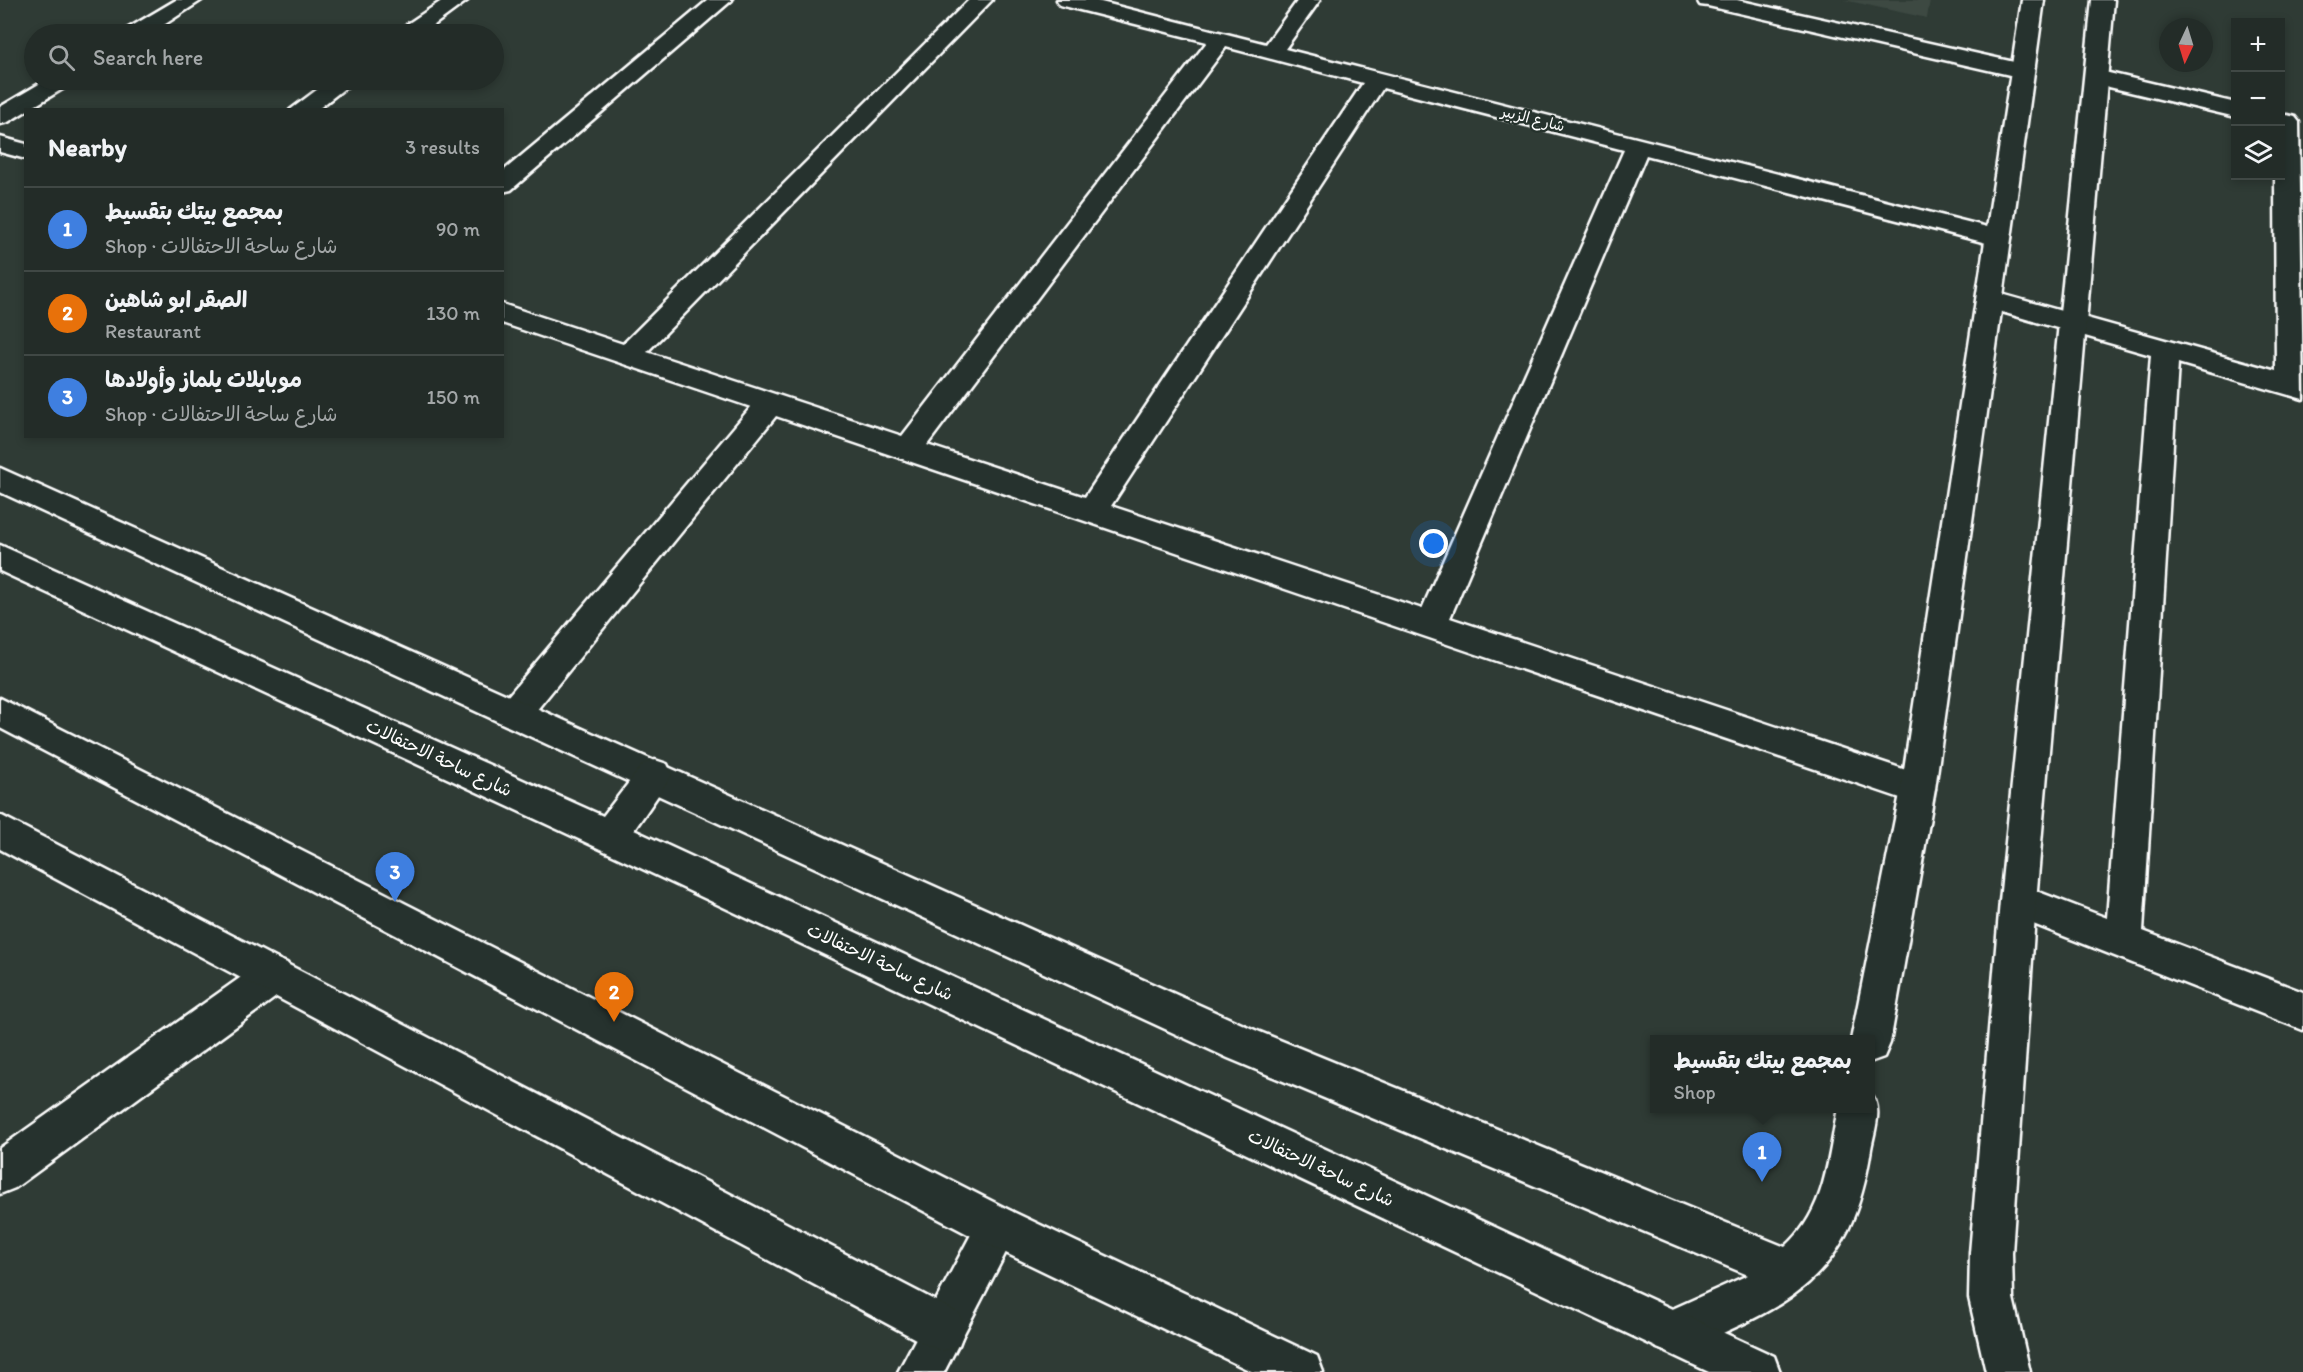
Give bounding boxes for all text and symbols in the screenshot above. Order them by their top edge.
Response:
north arrow [2159,18,2213,72]
map controls [2231,18,2285,180]
button: + [2231,18,2285,72]
search box [24,24,504,90]
icon: search [45,41,78,74]
text: Search here [93,44,203,71]
button: − [2231,72,2285,126]
street label: شارع الزبير [1497,102,1567,137]
button: layers [2231,126,2285,180]
text: Nearby [48,131,127,163]
text: 3 results [405,135,480,159]
text: بمجمع بيتك بتقسيط [105,198,283,225]
text: 1 [63,217,72,241]
text: 90 m [436,217,480,241]
text: Shop · شارع ساحة الاحتفالات [105,234,337,258]
text: الصقر ابو شاهين [105,286,247,313]
text: 2 [62,301,73,325]
text: 130 m [426,301,480,325]
text: Restaurant [105,319,201,343]
text: موبايلات يلماز وأولادها [105,366,302,393]
text: 3 [62,385,73,409]
text: 150 m [427,385,480,409]
text: Shop · شارع ساحة الاحتفالات [105,402,337,426]
your location [1419,529,1448,558]
street label: شارع ساحة الاحتفالات [362,714,516,802]
pin: 3 [376,852,414,902]
street label: شارع ساحة الاحتفالات [803,918,957,1006]
pin: 2 [594,972,634,1022]
popup [1650,1035,1875,1113]
text: بمجمع بيتك بتقسيط [1674,1047,1852,1074]
text: Shop [1674,1080,1716,1104]
street label: شارع ساحة الاحتفالات [1244,1124,1398,1212]
pin: 1 [1742,1132,1782,1182]

